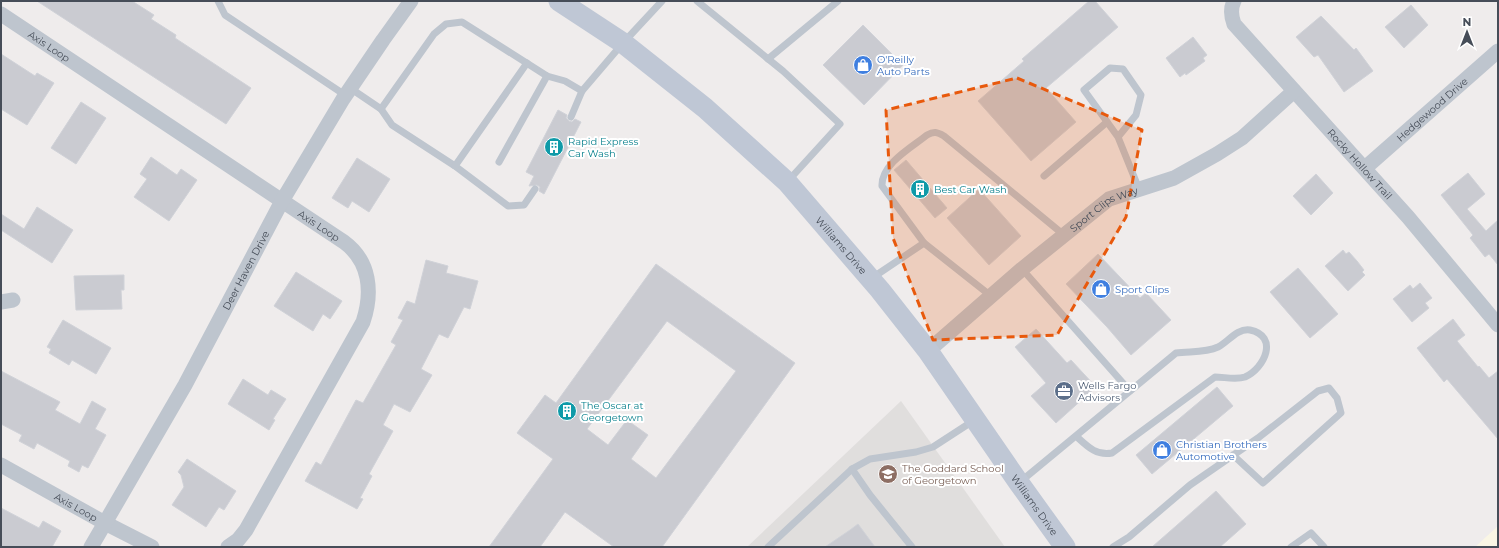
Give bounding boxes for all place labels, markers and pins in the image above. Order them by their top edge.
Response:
place label: O'Reilly Auto Parts [877,53,930,78]
shop icon: O'Reilly Auto Parts [852,54,874,76]
place label: Rapid Express Car Wash [568,135,638,160]
building icon: Rapid Express Car Wash [543,136,565,158]
building icon: Best Car Wash [909,178,931,200]
place label: Best Car Wash [934,183,1007,196]
shop icon: Sport Clips [1090,278,1112,300]
place label: Sport Clips [1115,283,1169,296]
place label: Wells Fargo Advisors [1078,379,1137,404]
office icon: Wells Fargo Advisors [1053,380,1075,402]
place label: The Oscar at Georgetown [581,399,644,424]
building icon: The Oscar at Georgetown [556,400,578,422]
place label: Christian Brothers Automotive [1176,438,1267,463]
shop icon: Christian Brothers Automotive [1151,439,1173,461]
place label: The Goddard School of Georgetown [902,462,1004,487]
school or university icon: The Goddard School of Georgetown [877,463,899,485]

